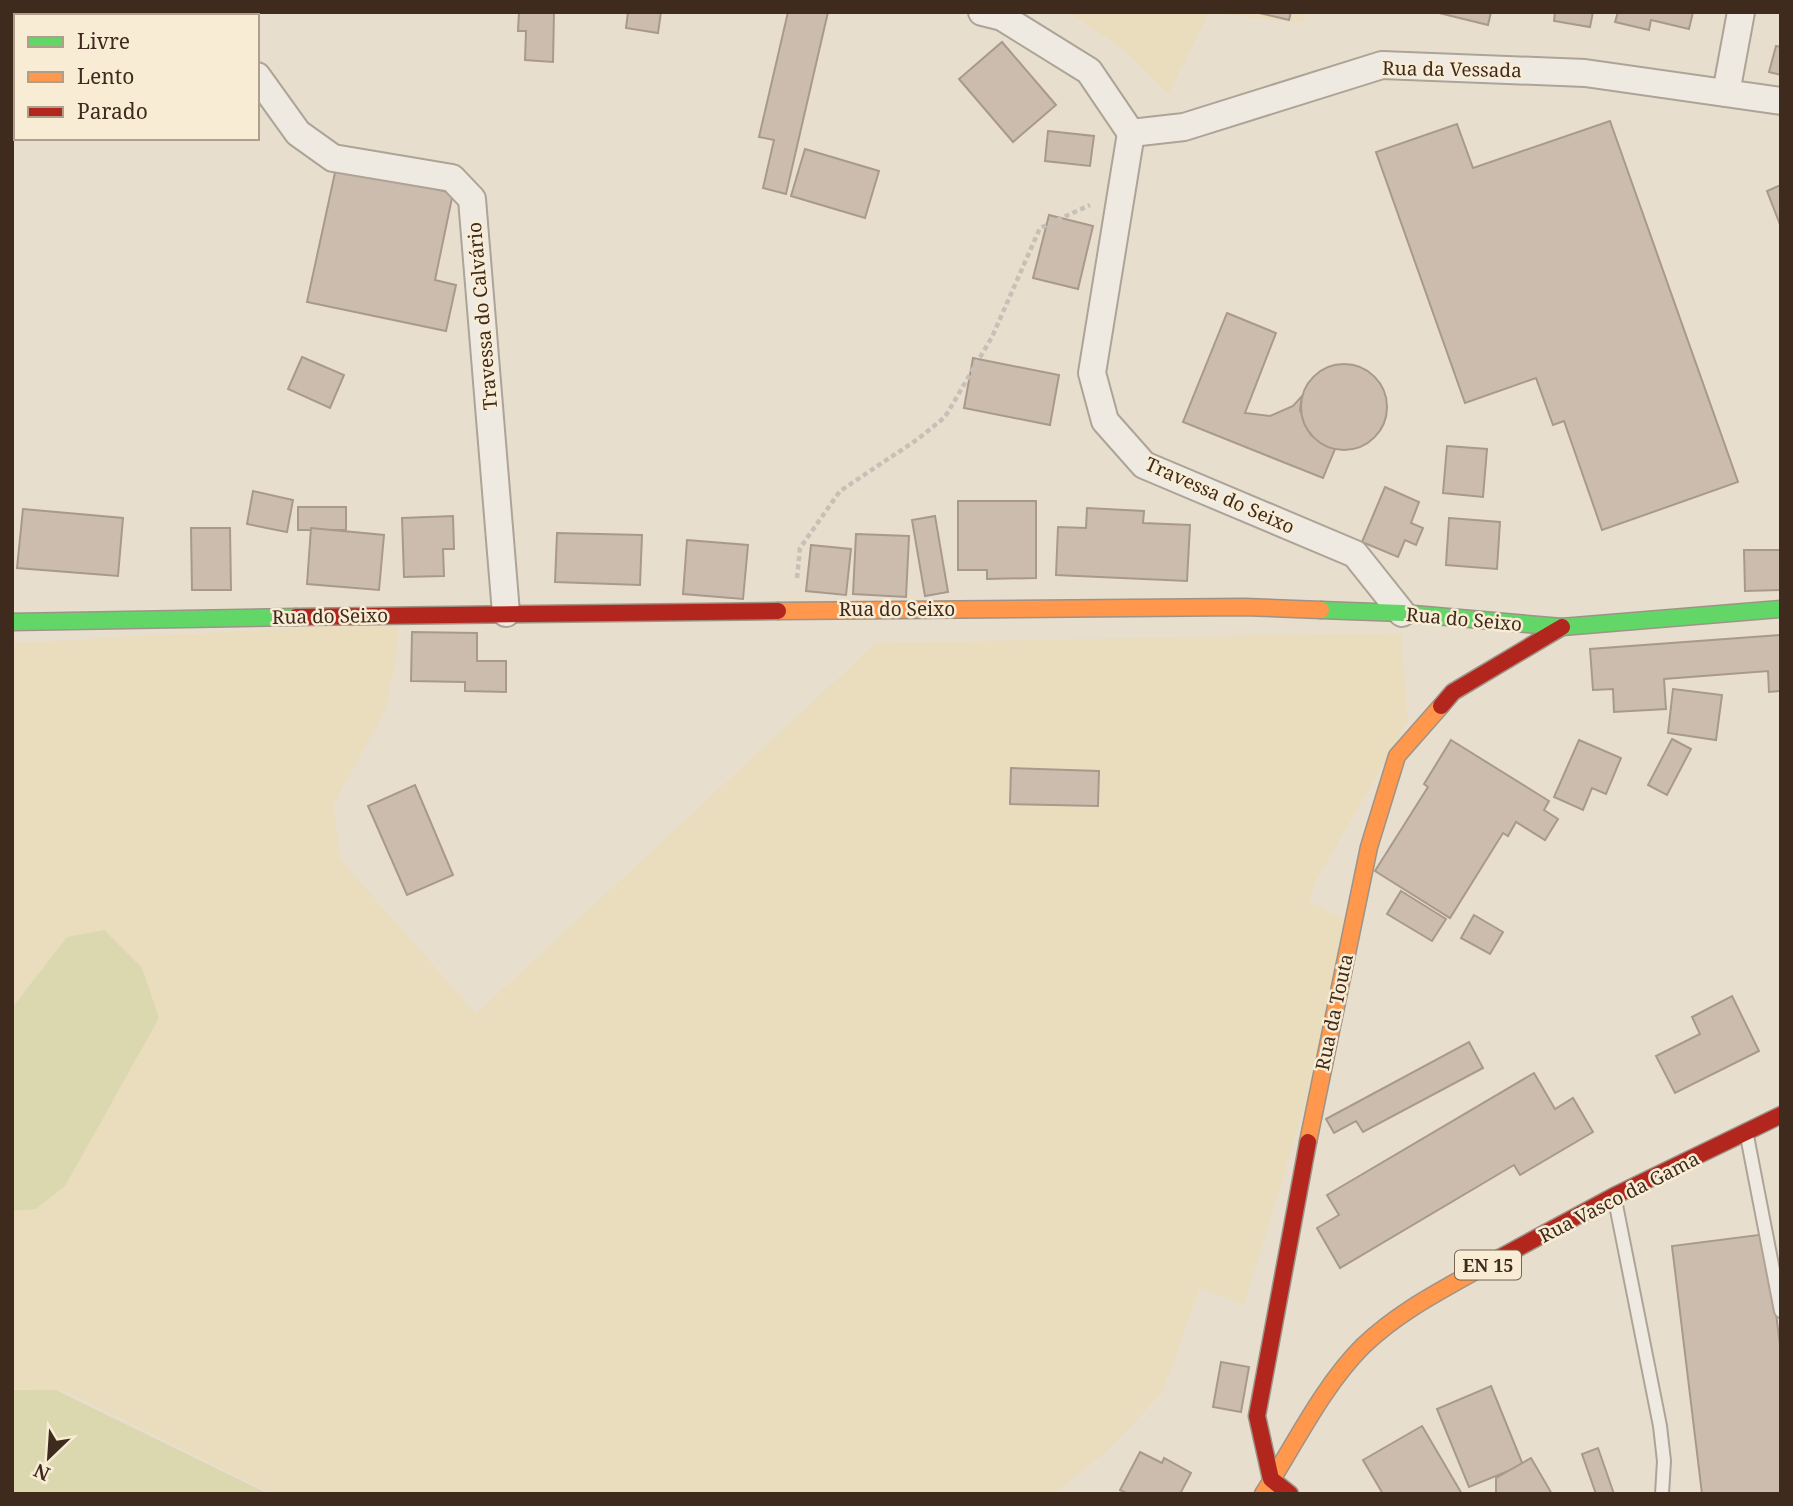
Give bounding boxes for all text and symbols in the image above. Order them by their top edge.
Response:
legend [14,14,259,140]
text: Livre [77,27,130,55]
street label: Rua da Vessada [1382,55,1522,83]
text: Lento [77,62,134,90]
text: Parado [77,97,148,125]
street label: Travessa do Calvário [461,221,503,411]
street label: Travessa do Seixo [1141,450,1299,540]
street label: Rua do Seixo [839,596,955,622]
street label: Rua do Seixo [1405,601,1523,637]
street label: Rua do Seixo [272,602,388,630]
street label: Rua da Touta [1309,951,1359,1073]
street label: Rua Vasco da Gama [1534,1145,1704,1249]
road number: EN 15 [1455,1250,1521,1280]
north arrow [14,1422,84,1492]
text: N [30,1457,54,1487]

